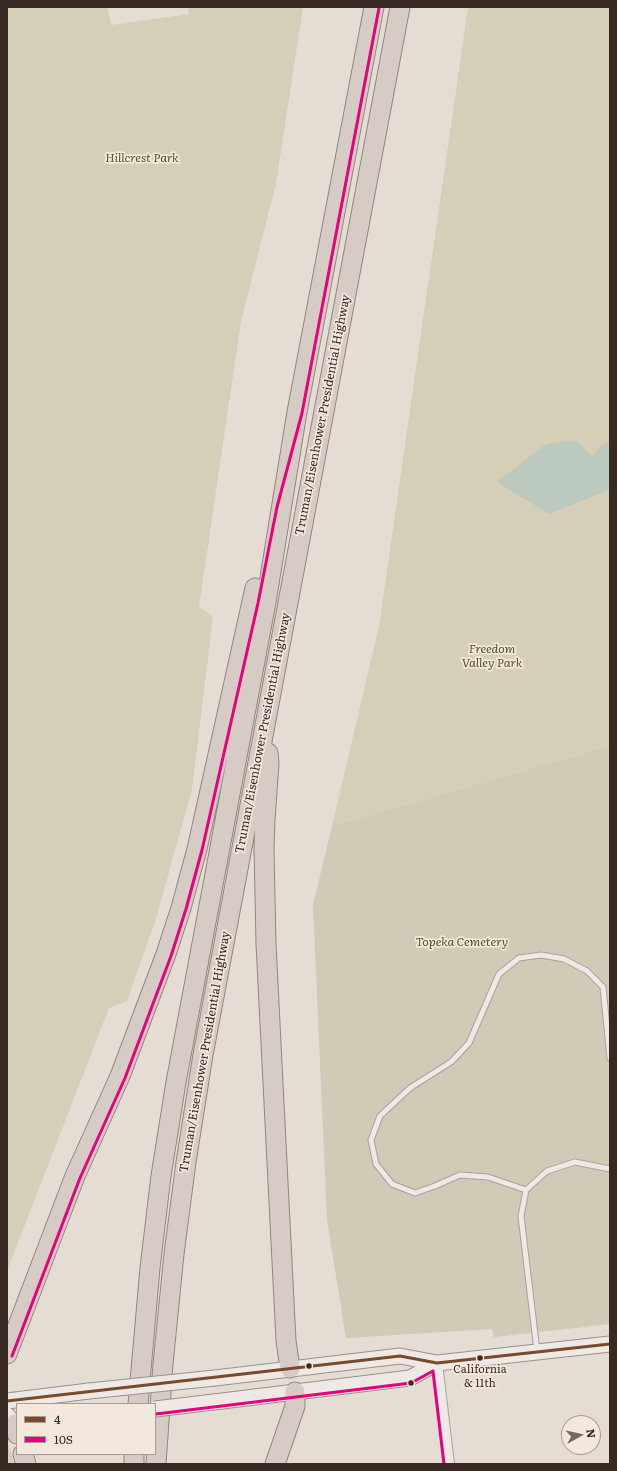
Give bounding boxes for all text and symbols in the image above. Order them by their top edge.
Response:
park label: Hillcrest Park [105,151,179,165]
street label: Truman/Eisenhower Presidential Highway [293,293,353,537]
street label: Truman/Eisenhower Presidential Highway [233,611,293,855]
park label: Freedom Valley Park [462,642,522,670]
street label: Truman/Eisenhower Presidential Highway [177,930,233,1174]
park label: Topeka Cemetery [416,935,508,949]
marker: California & 11th [475,1353,485,1363]
unlabelled marker [304,1361,314,1371]
place label: California & 11th [453,1363,507,1389]
unlabelled marker [406,1378,416,1388]
legend [16,1403,156,1455]
text: 4 [54,1410,61,1428]
north arrow [561,1415,601,1455]
text: N [583,1428,600,1439]
text: 10S [54,1430,73,1448]

